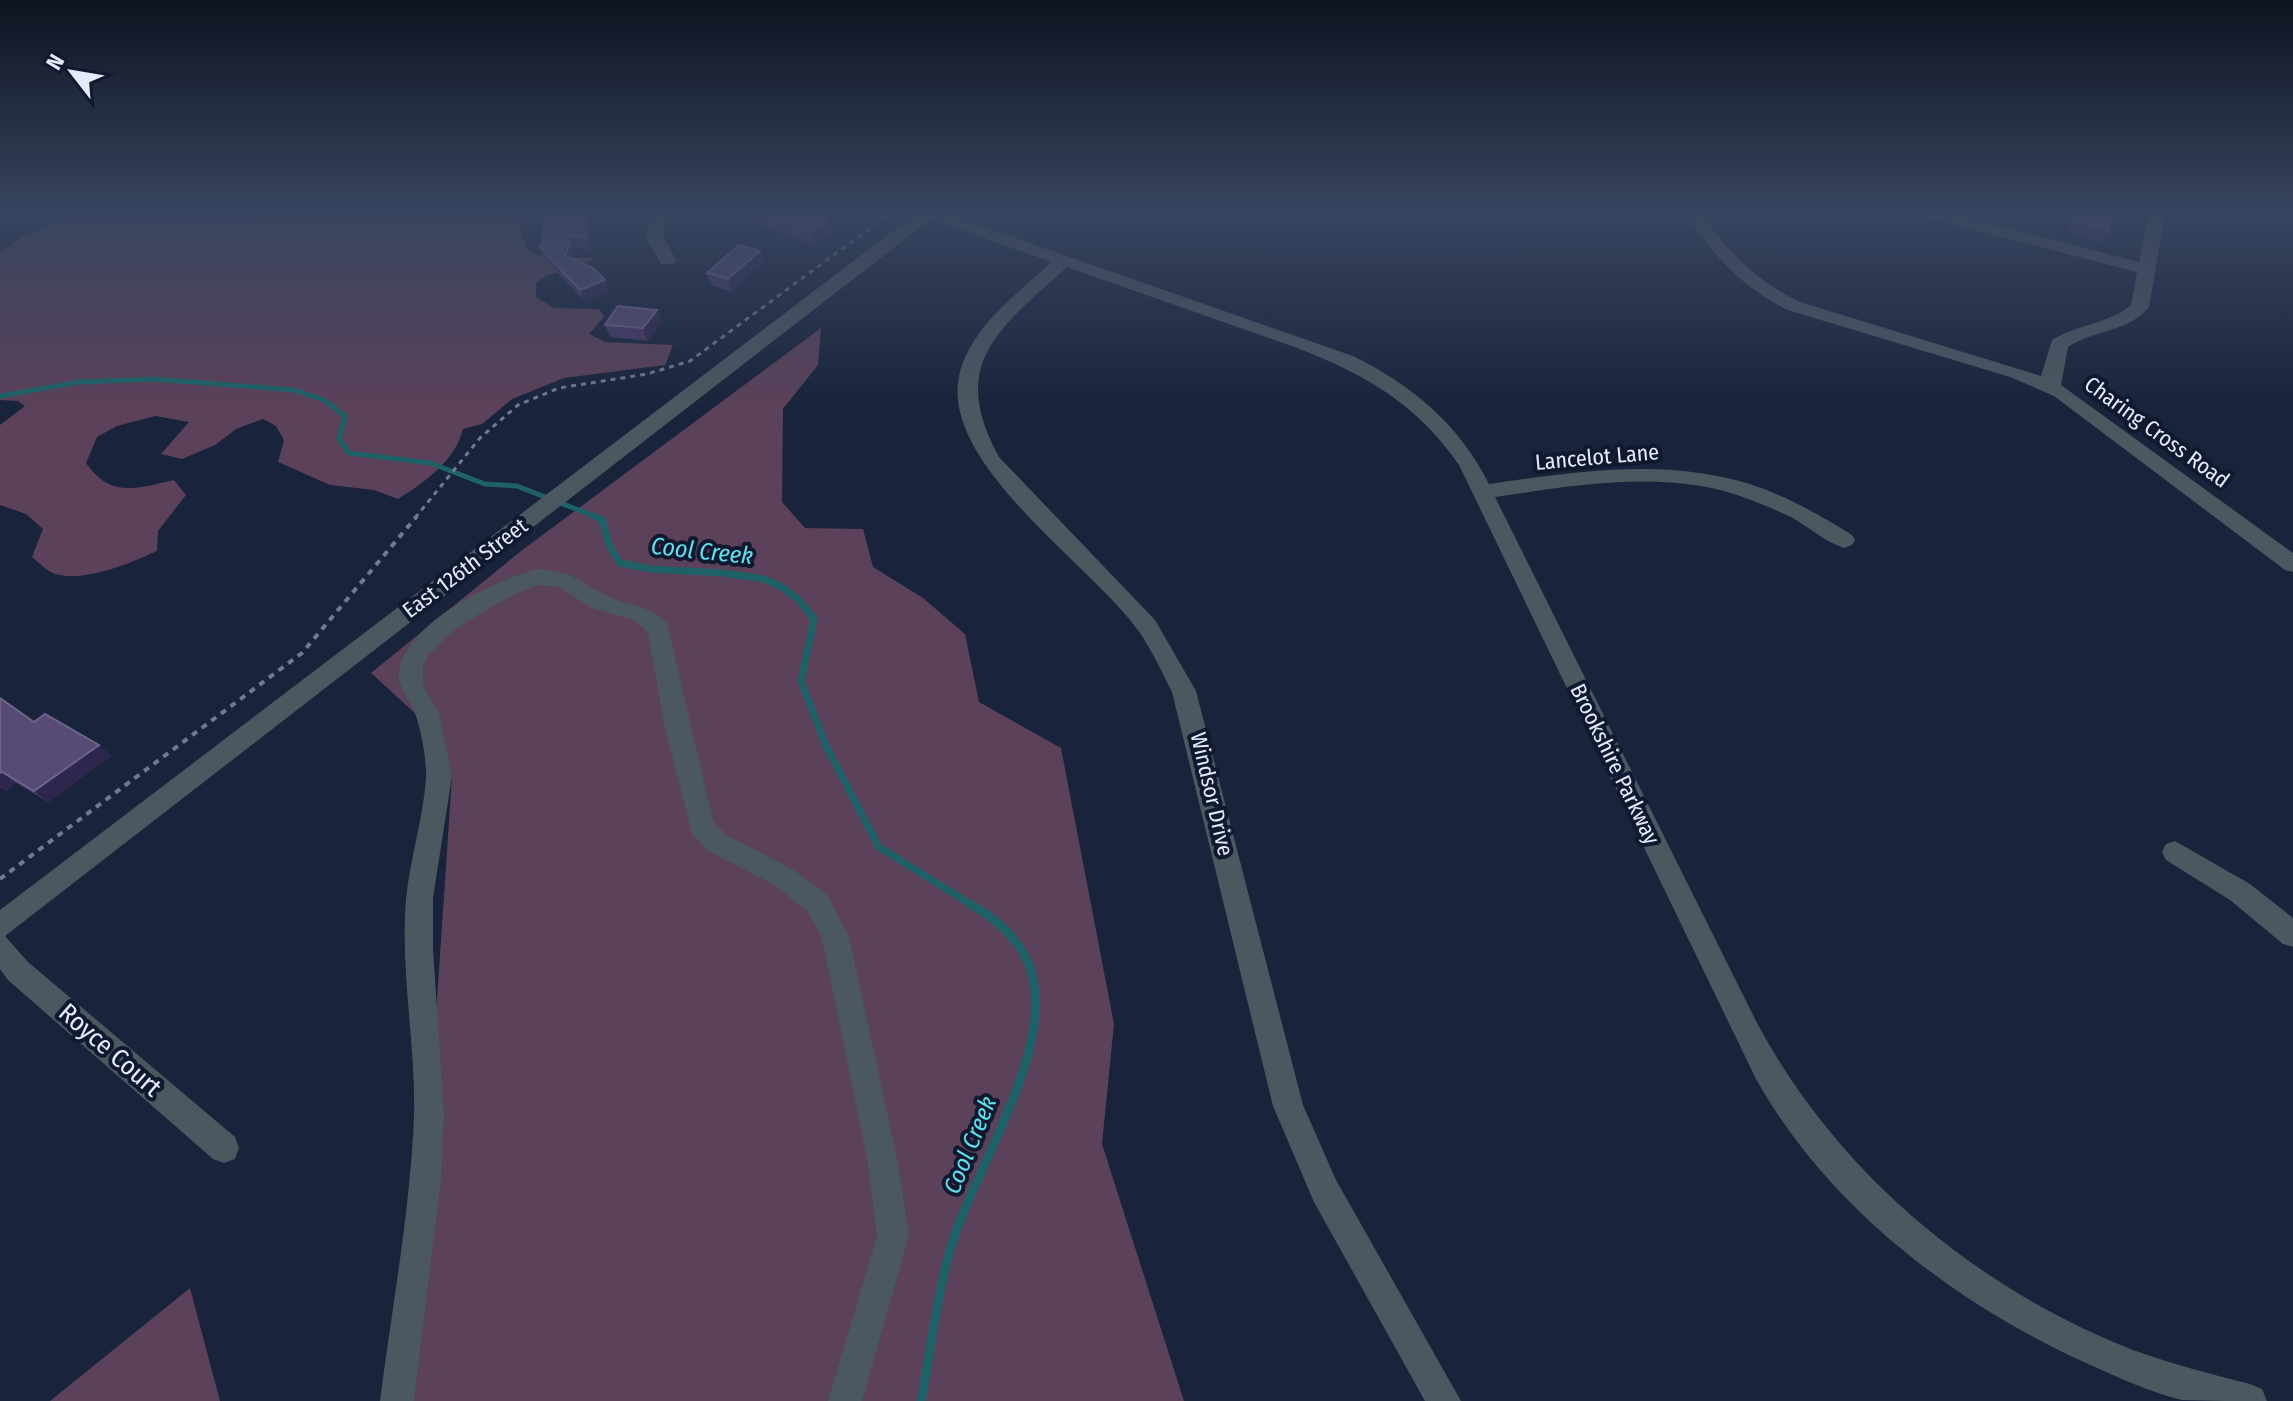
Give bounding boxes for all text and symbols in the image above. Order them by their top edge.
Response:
north arrow [32,32,112,112]
text: N [40,49,70,75]
street label: Charing Cross Road [2079,370,2235,494]
street label: Lancelot Lane [1534,438,1660,476]
street label: East 126th Street [397,512,534,624]
water label: Cool Creek [650,532,755,570]
street label: Brookshire Parkway [1564,679,1666,849]
street label: Windsor Drive [1185,730,1239,858]
street label: Royce Court [52,997,168,1103]
water label: Cool Creek [938,1092,1002,1198]

